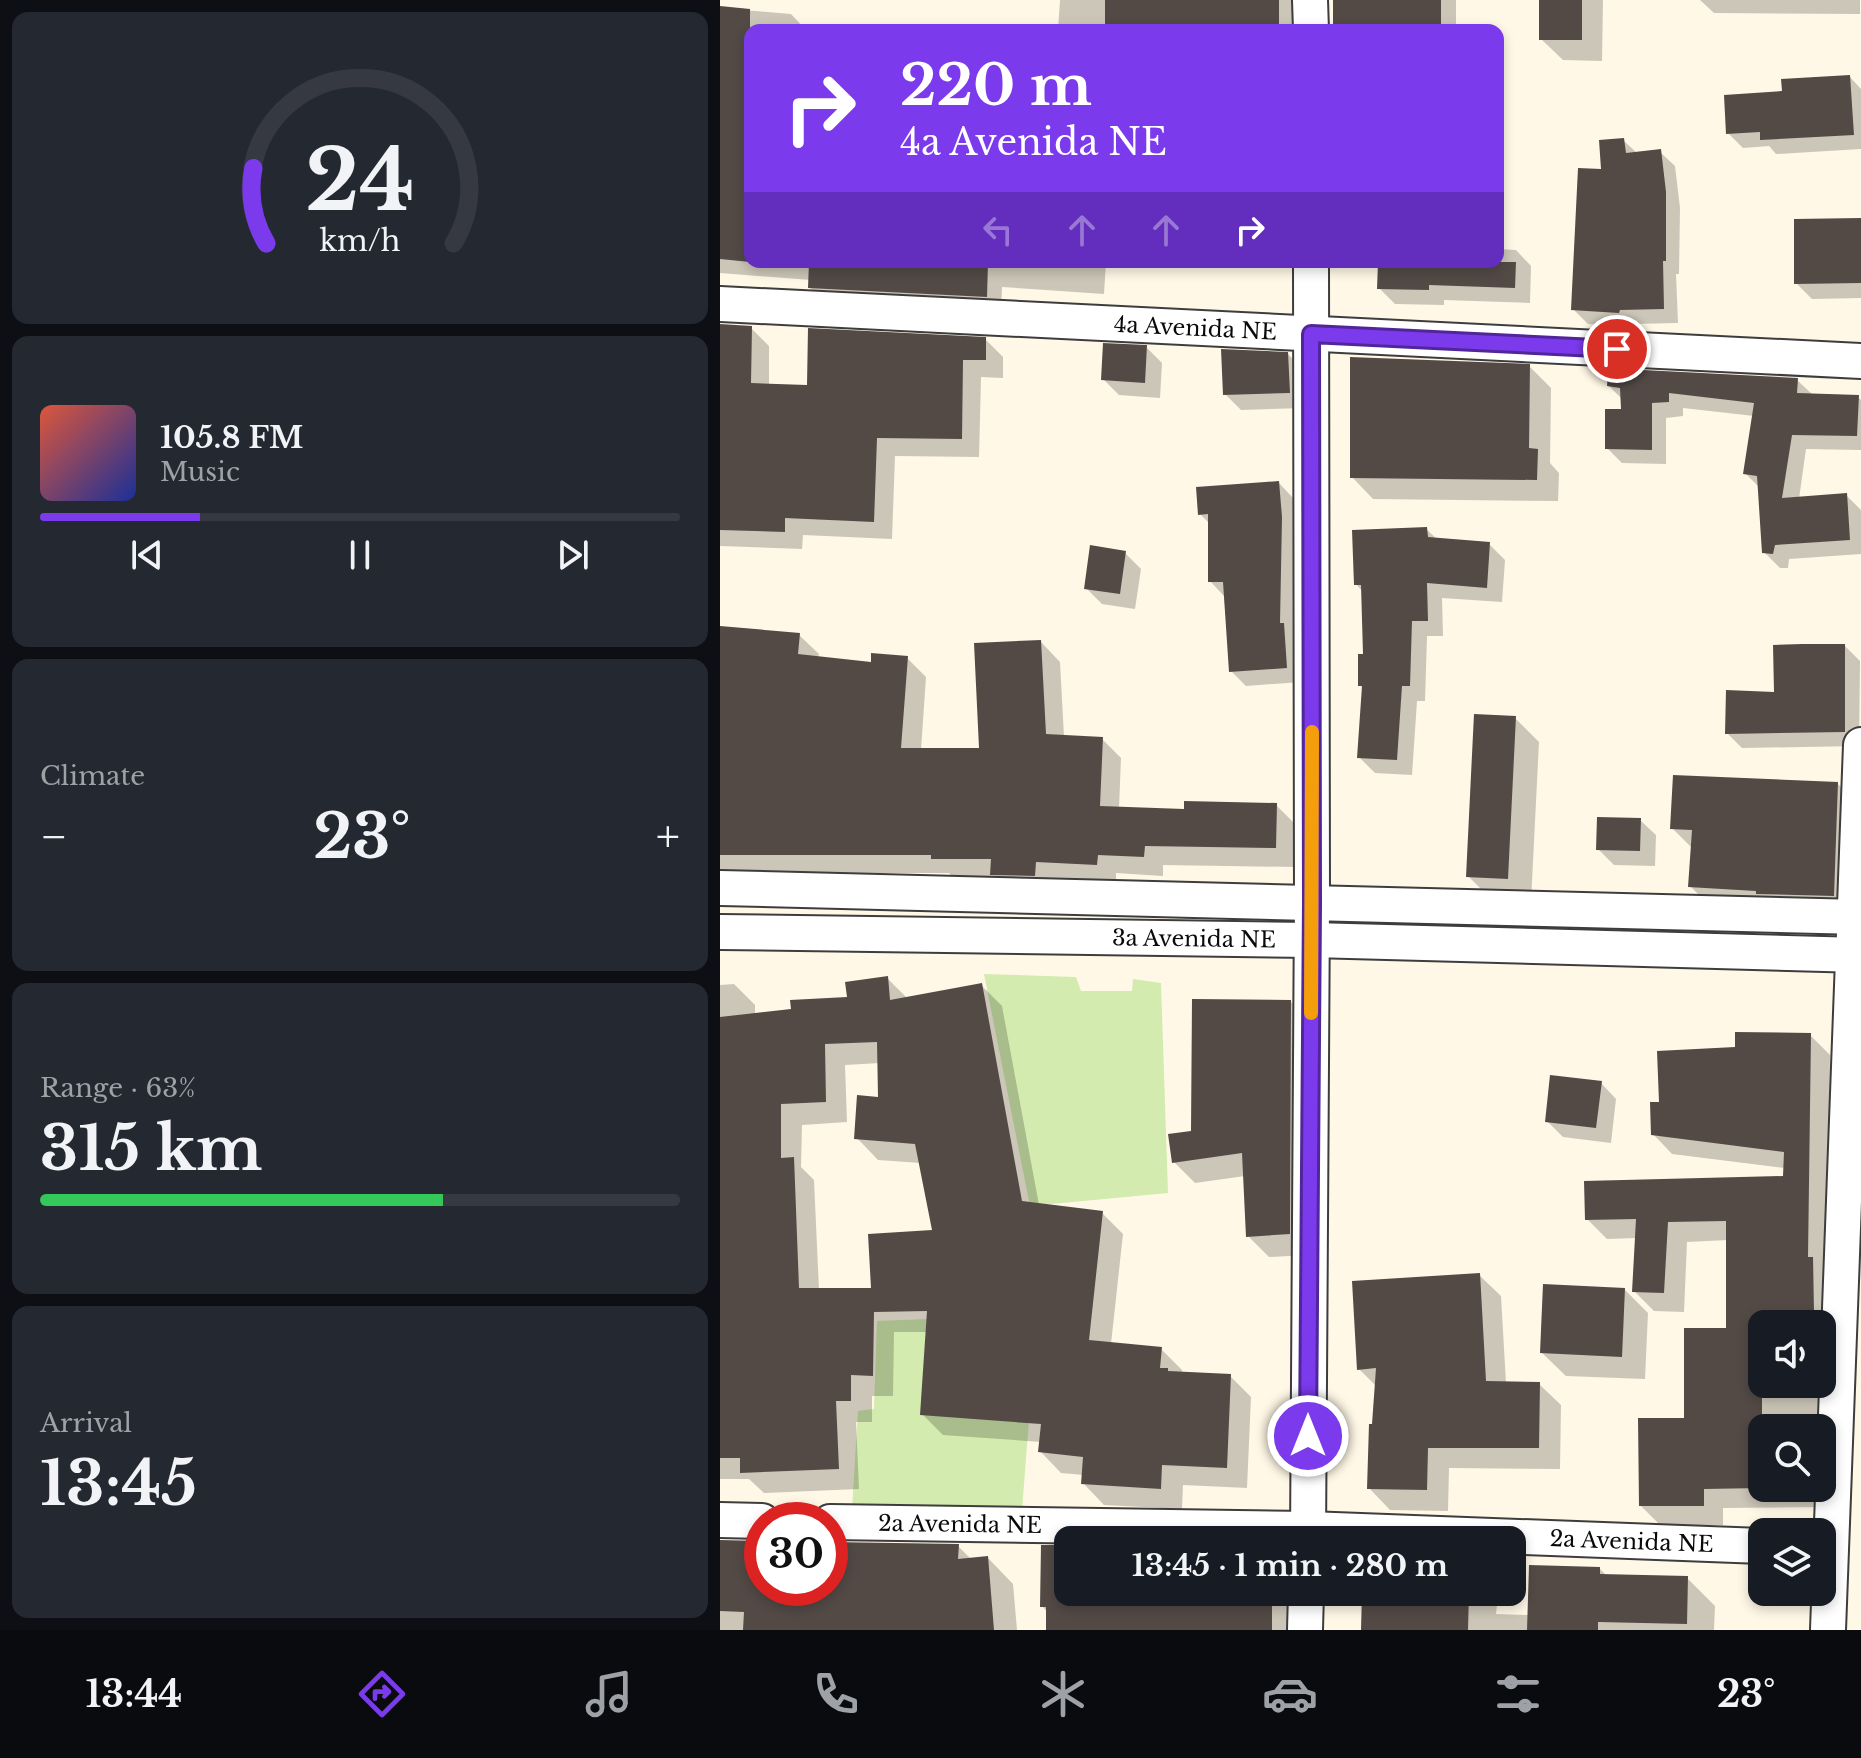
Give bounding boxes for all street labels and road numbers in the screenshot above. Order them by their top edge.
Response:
street label: 4a Avenida NE [1113,310,1278,345]
street label: 3a Avenida NE [1112,924,1276,953]
street label: 2a Avenida NE [878,1509,1042,1539]
street label: 2a Avenida NE [1549,1525,1714,1558]

